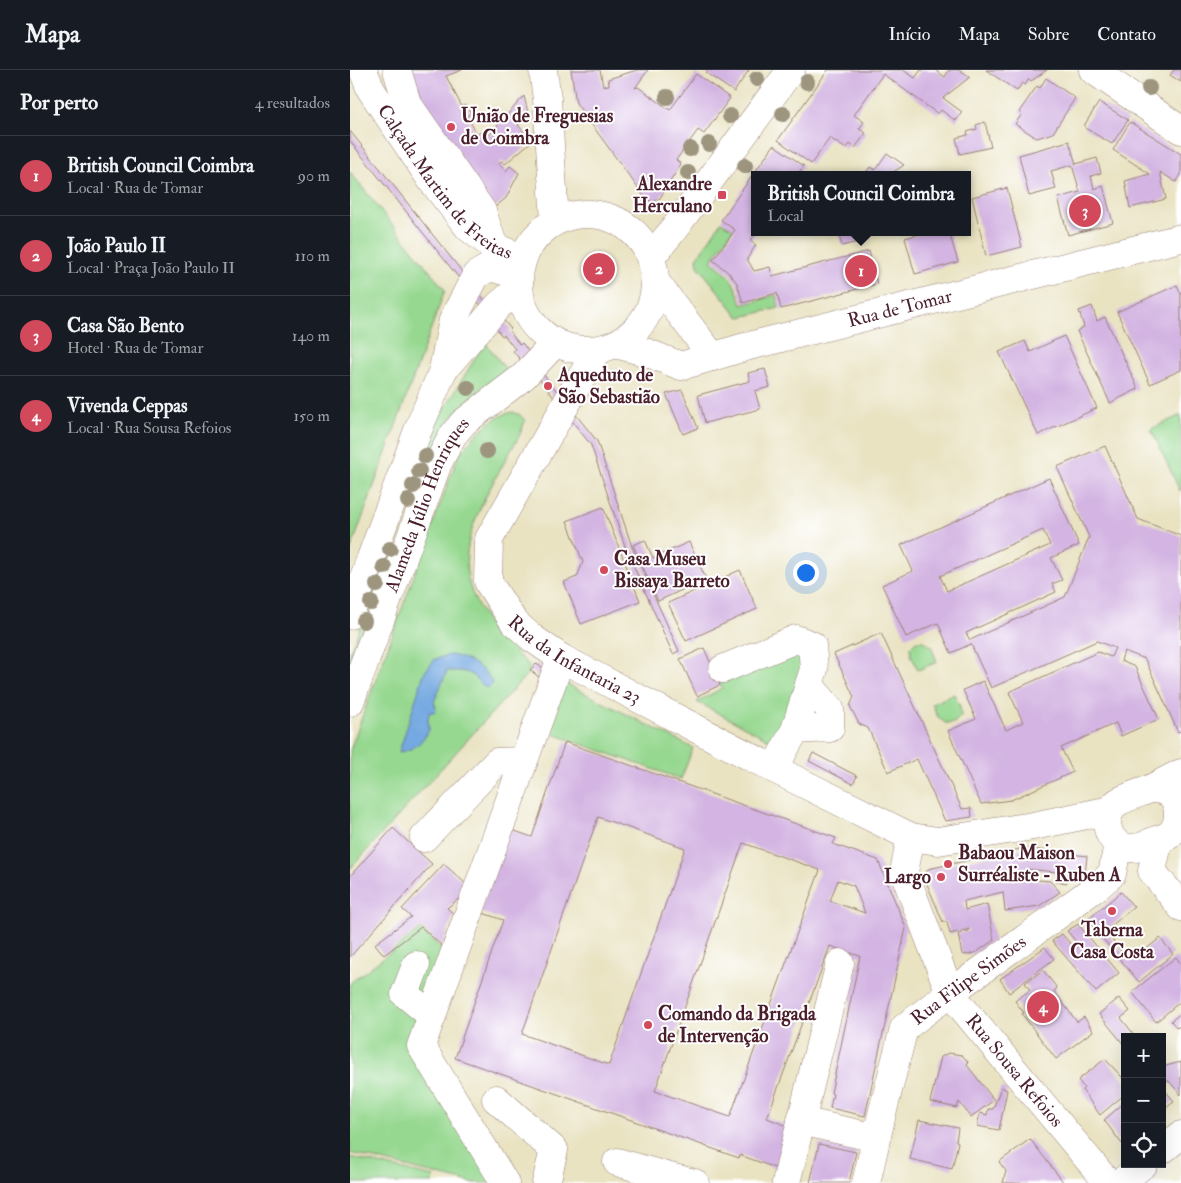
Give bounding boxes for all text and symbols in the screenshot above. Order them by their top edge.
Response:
text: Mapa [25,19,80,50]
text: Início [889,23,930,46]
text: Mapa [958,23,1000,46]
text: Sobre [1028,23,1069,46]
text: Contato [1097,23,1156,46]
text: Por perto [20,89,98,116]
text: 4 resultados [255,93,330,113]
street label: Calçada Martim de Freitas [372,100,516,265]
place label: União de Freguesias de Coimbra [461,104,614,150]
marker: União de Freguesias de Coimbra [445,121,457,133]
text: British Council Coimbra [67,154,254,178]
text: 1 [33,166,39,186]
text: 90 m [298,166,330,186]
popup [751,171,971,236]
place label: Alexandre Herculano [633,172,712,218]
text: Local · Rua de Tomar [67,178,203,198]
text: British Council Coimbra [767,182,955,206]
marker: Alexandre Herculano [716,189,728,201]
pin: 3 [1069,192,1101,230]
text: Local [767,206,804,226]
text: João Paulo II [67,234,166,258]
text: 2 [32,246,40,266]
text: 110 m [295,246,330,266]
pin: 2 [583,250,615,288]
pin: 1 [845,252,877,290]
text: Local · Praça João Paulo II [67,258,235,278]
street label: Rua de Tomar [845,284,955,333]
text: Casa São Bento [67,314,184,338]
text: 3 [33,326,39,346]
text: 140 m [292,326,330,346]
text: Hotel · Rua de Tomar [67,338,203,358]
place label: Aqueduto de São Sebastião [557,363,660,409]
marker: Aqueduto de São Sebastião [542,380,554,392]
text: Vivenda Ceppas [67,394,188,418]
text: 4 [32,406,40,426]
text: 150 m [293,406,330,426]
street label: Alameda Júlio Henriques [379,412,475,596]
text: Local · Rua Sousa Refoios [67,418,231,438]
place label: Casa Museu Bissaya Barreto [614,547,730,594]
your location [793,560,819,586]
marker: Casa Museu Bissaya Barreto [598,564,610,576]
street label: Rua da Infantaria 23 [503,610,645,710]
place label: Babaou Maison Surréaliste - Ruben A [958,841,1122,887]
marker: Babaou Maison Surréaliste - Ruben A [942,858,954,870]
place label: Largo [884,865,931,890]
marker: Largo [935,871,947,883]
marker: Taberna Casa Costa [1106,905,1118,917]
place label: Taberna Casa Costa [1070,918,1155,964]
street label: Rua Filipe Simões [906,930,1031,1030]
pin: 4 [1027,988,1059,1026]
place label: Comando da Brigada de Intervenção [658,1002,817,1048]
street label: Rua Sousa Refoios [960,1009,1069,1132]
marker: Comando da Brigada de Intervenção [642,1019,654,1031]
map controls [1121,1033,1166,1168]
button: + [1121,1033,1166,1078]
button: − [1121,1078,1166,1123]
button: locate [1121,1123,1166,1168]

